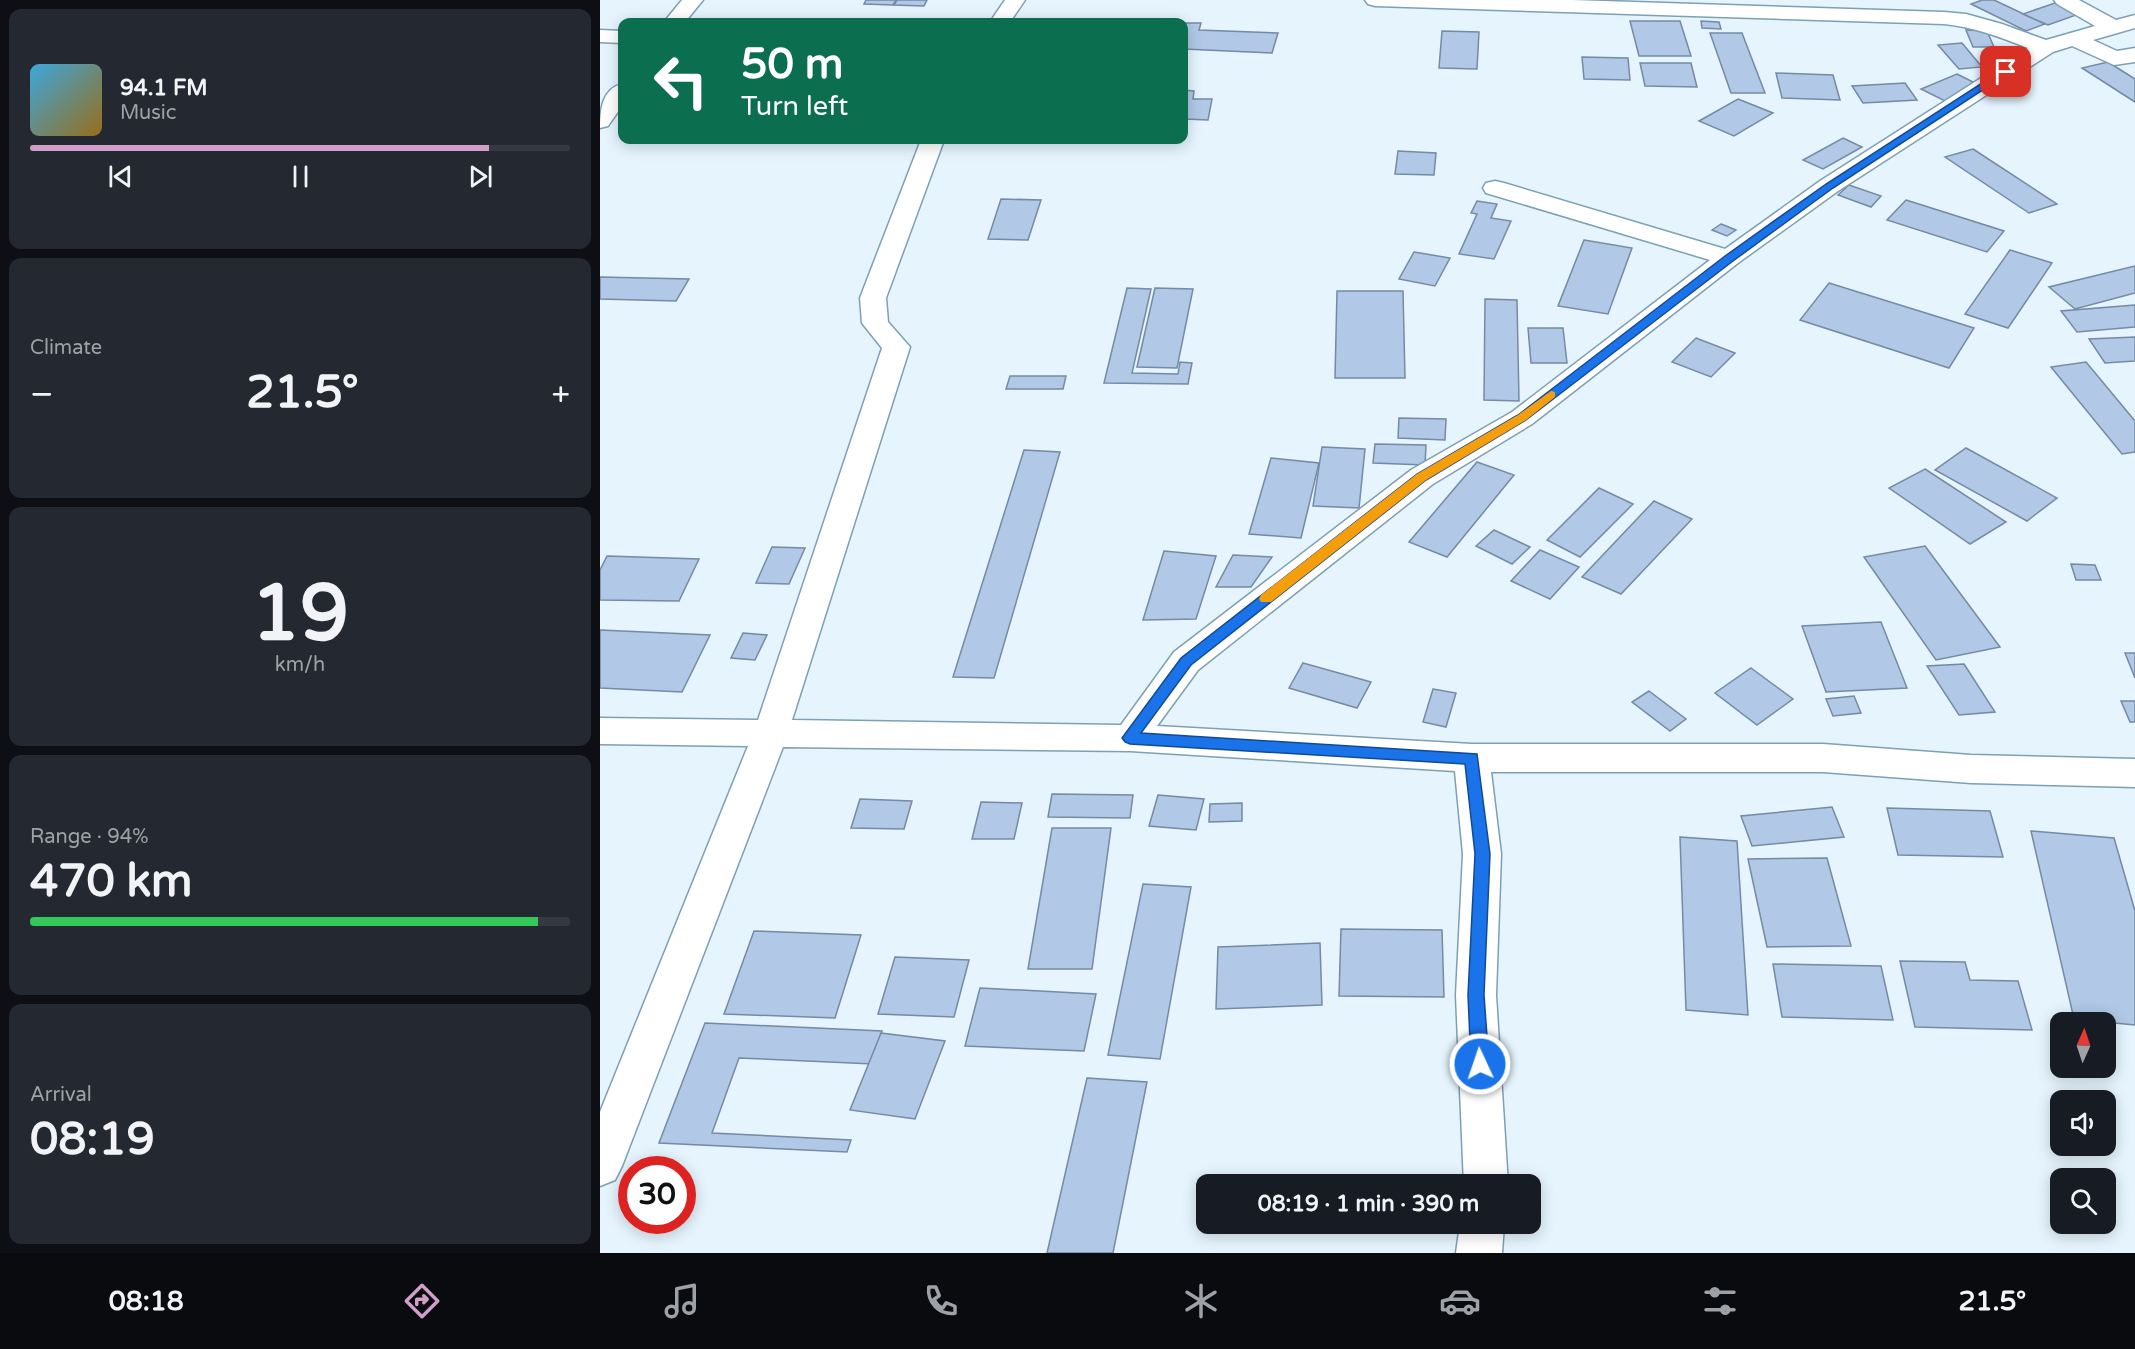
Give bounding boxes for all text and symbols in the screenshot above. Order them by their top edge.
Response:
text: 50 m [741,39,843,90]
icon: left [642,42,720,120]
pin [1980,46,2031,97]
icon: arrive [1989,55,2022,88]
text: 94.1 FM [120,75,208,101]
text: Turn left [741,90,848,123]
text: Music [120,101,176,125]
icon: previous [104,160,137,193]
icon: pause [284,160,317,193]
icon: next [464,160,497,193]
text: Climate [30,336,102,360]
text: 21.5° [246,366,359,420]
text: − [30,375,54,414]
text: + [551,375,570,414]
text: 19 [251,567,349,661]
text: km/h [275,653,325,677]
text: Range · 94% [30,825,149,849]
text: 470 km [30,855,192,909]
north arrow [2050,1012,2116,1078]
map controls [2050,1012,2116,1234]
position arrow [1448,1032,1512,1096]
text: Arrival [30,1083,92,1107]
button: sound [2050,1090,2116,1156]
text: 08:19 [30,1113,155,1167]
speed limit sign: 30 [618,1156,696,1234]
button: search [2050,1168,2116,1234]
text: 08:19 · 1 min · 390 m [1258,1191,1479,1217]
icon: directions [401,1280,443,1322]
icon: music [661,1280,703,1322]
icon: phone [920,1280,962,1322]
icon: climate [1180,1280,1222,1322]
icon: car [1439,1280,1481,1322]
icon: filters [1699,1280,1741,1322]
text: 08:18 [109,1285,184,1318]
text: 21.5° [1959,1285,2026,1318]

